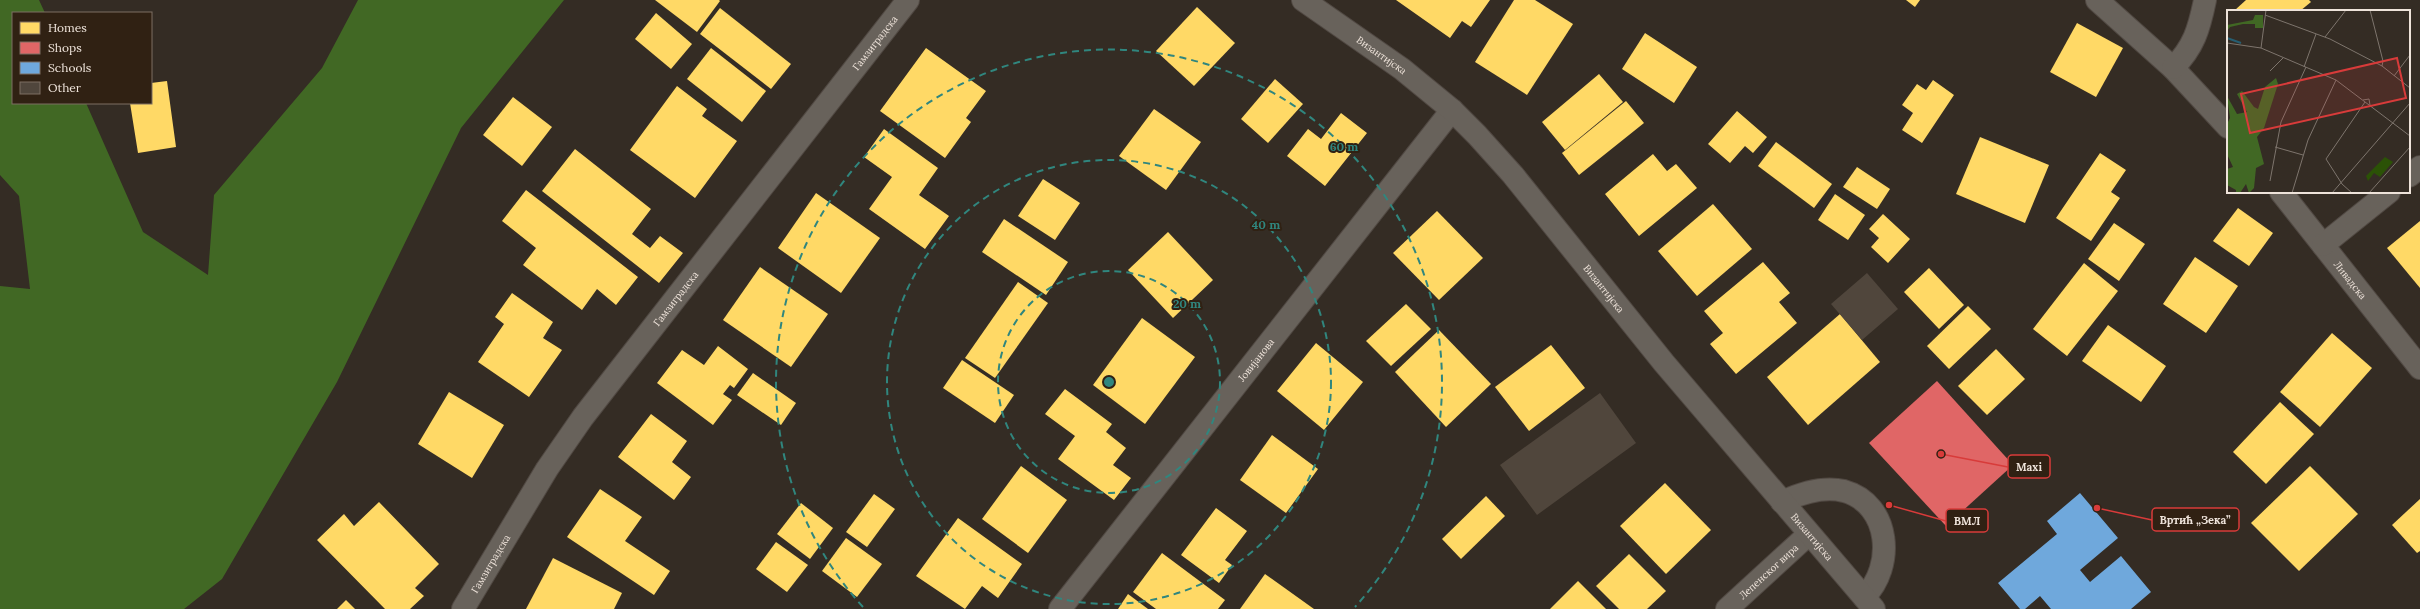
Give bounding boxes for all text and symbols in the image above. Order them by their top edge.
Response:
inset map [2227,10,2410,193]
legend [12,12,152,104]
street label: Гамзиградска [850,13,901,73]
text: Homes [48,20,87,35]
street label: Византијска [1354,33,1409,77]
text: Shops [48,40,82,55]
text: Schools [48,60,92,75]
text: Other [48,80,82,95]
text: 60 m [1330,139,1358,154]
text: 40 m [1252,217,1280,232]
street label: Ливадска [2331,258,2369,302]
street label: Византијска [1580,262,1627,316]
street label: Гамзиградска [650,268,701,329]
text: 20 m [1173,296,1201,311]
street label: Јовијанова [1235,336,1277,385]
centre of rings [1102,375,1116,389]
callout: Maxi [2008,455,2050,478]
text: Maxi [2016,460,2042,474]
callout: Вртић „Зека” [2152,508,2239,531]
callout: ВМЛ [1946,509,1988,532]
street label: Византијска [1788,511,1836,563]
text: Вртић „Зека” [2159,513,2231,527]
text: ВМЛ [1954,514,1981,528]
street label: Гамзиградска [468,532,513,596]
street label: Лепенског вира [1736,541,1801,602]

